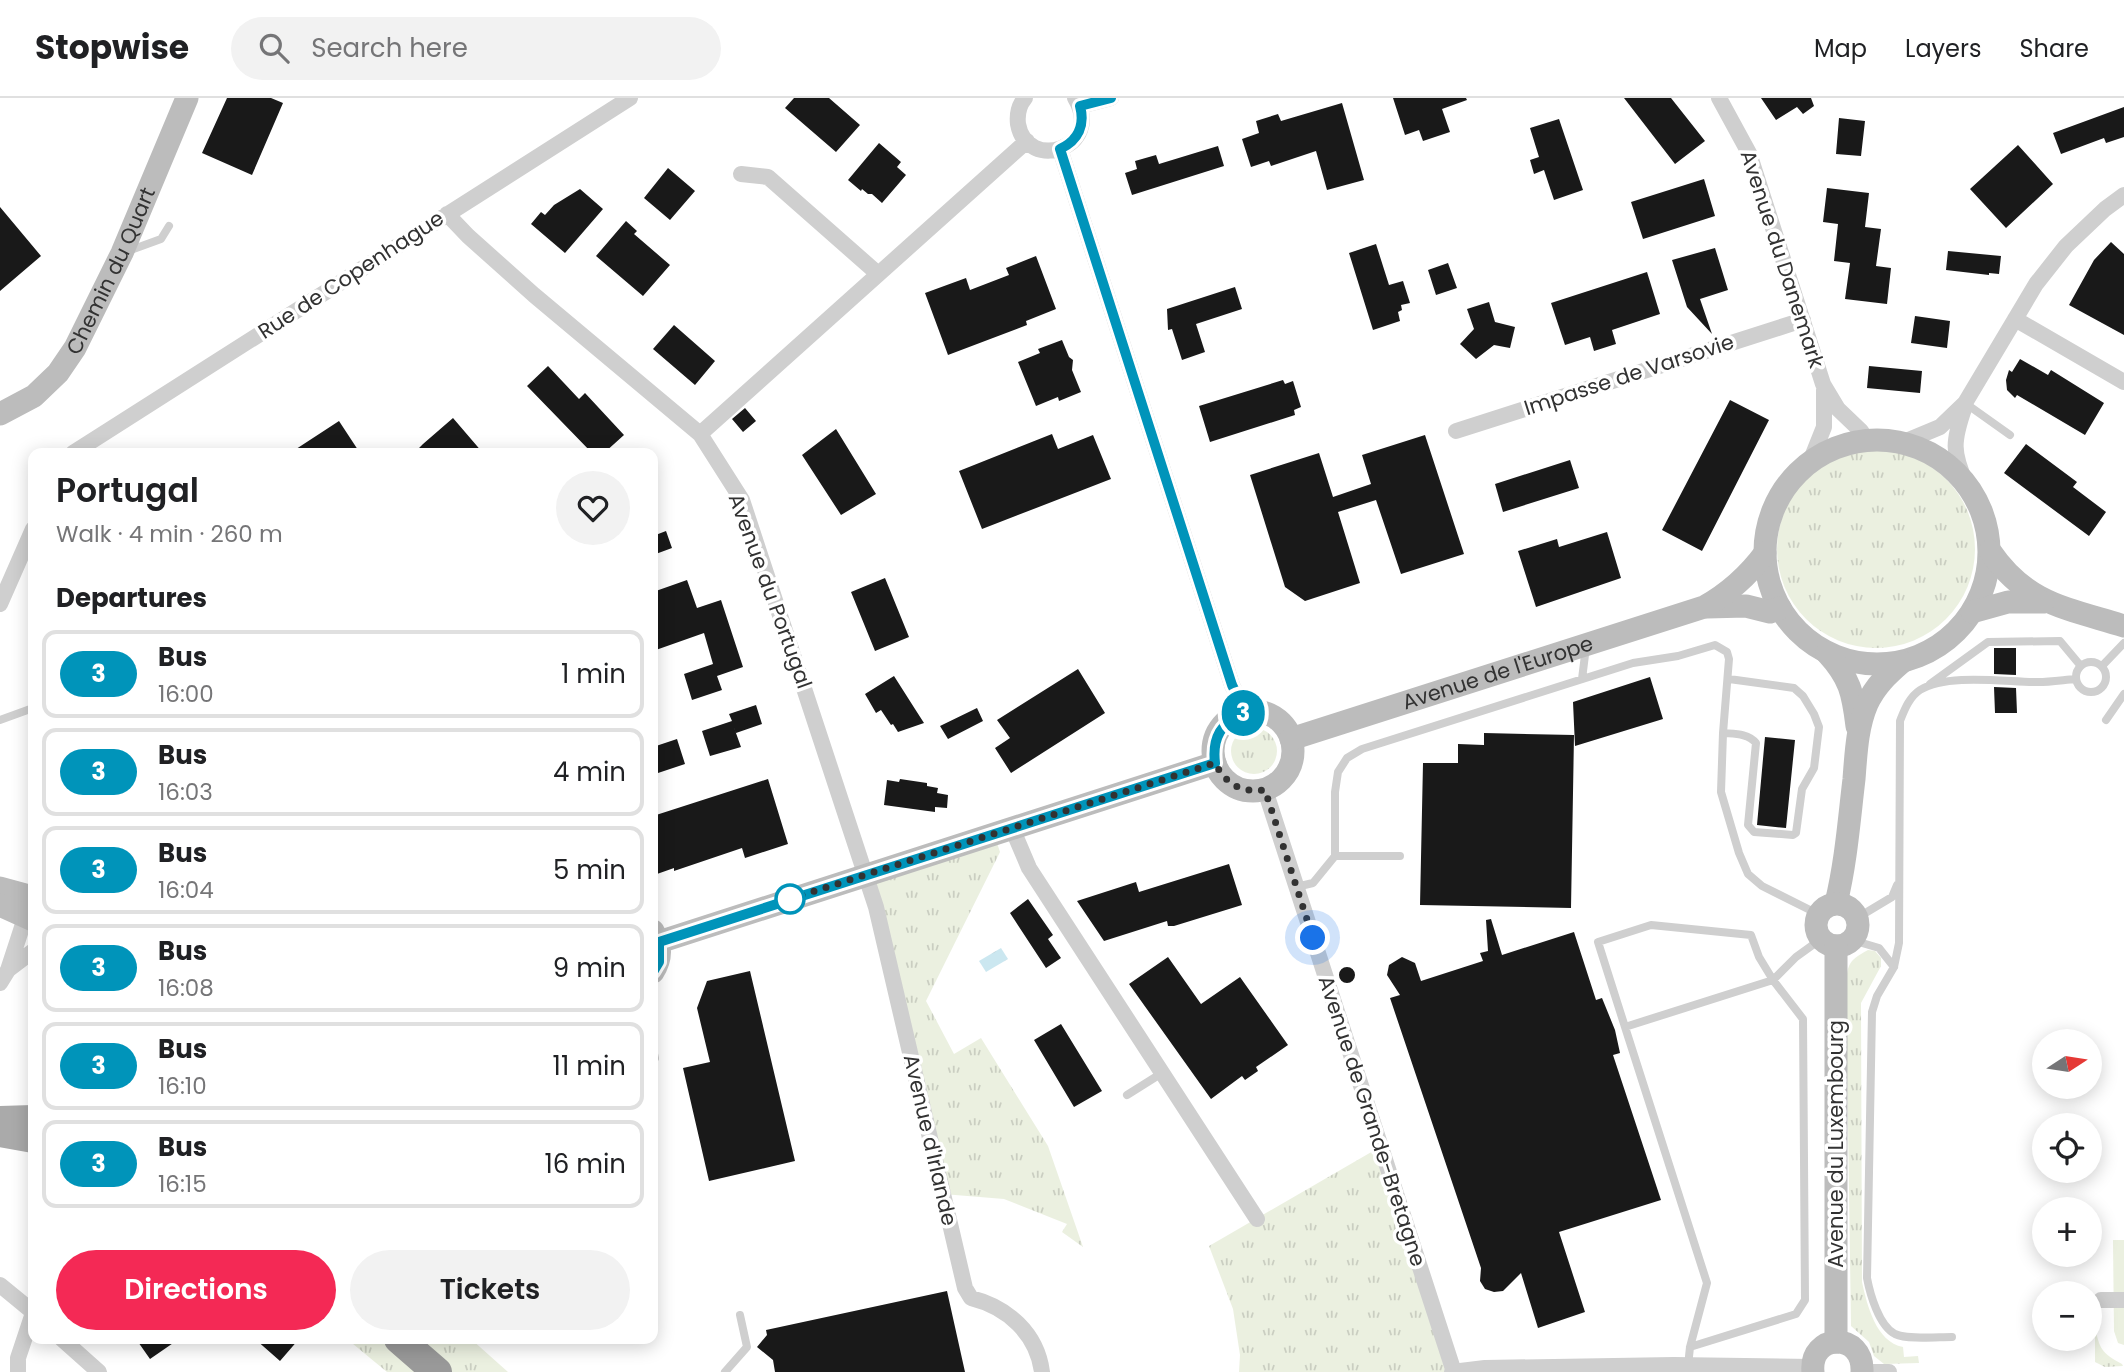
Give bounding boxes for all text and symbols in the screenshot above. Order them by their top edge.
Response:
search box [231,17,721,80]
text: Stopwise [35,24,189,71]
icon: search [255,29,293,67]
text: Search here [311,30,468,66]
text: Map [1814,32,1867,65]
text: Layers [1905,32,1981,65]
text: Share [2019,32,2089,65]
street label: Avenue du Danemark [1734,146,1832,372]
street label: Chemin du Quart [59,183,162,359]
street label: Rue de Copenhague [252,204,449,346]
street label: Impasse de Varsovie [1520,327,1738,422]
text: Portugal [56,467,199,514]
button: heart [556,471,630,545]
street label: Avenue du Portugal [722,489,819,692]
text: Walk · 4 min · 260 m [56,518,283,550]
text: Departures [56,580,207,616]
street label: Avenue de l'Europe [1399,628,1597,717]
text: Bus [158,639,207,675]
text: 1 min [561,656,626,692]
text: 3 [91,657,106,690]
text: 16:00 [158,678,214,710]
line badge: 3 [1220,690,1266,736]
text: 3 [1236,696,1250,729]
text: Bus [158,737,207,773]
text: 4 min [553,754,626,790]
text: 3 [91,755,106,788]
text: 16:03 [158,776,213,808]
text: Bus [158,835,207,871]
text: 5 min [553,852,626,888]
text: 3 [91,853,106,886]
text: 16:04 [158,874,214,906]
unlabelled marker [775,884,805,914]
your location [1295,920,1330,955]
text: Bus [158,933,207,969]
text: 9 min [553,950,626,986]
text: 3 [91,951,106,984]
text: 16:08 [158,972,214,1004]
street label: Avenue de Grande-Bretagne [1312,972,1433,1270]
street label: Avenue du Luxembourg [1821,1020,1850,1268]
north arrow [2032,1029,2102,1099]
map controls [2032,1029,2102,1351]
text: Bus [158,1031,207,1067]
text: 11 min [553,1048,626,1084]
text: 3 [91,1049,106,1082]
street label: Avenue d'Irlande [897,1051,964,1228]
text: 16:10 [158,1070,207,1102]
button: locate [2032,1113,2102,1183]
text: Bus [158,1129,207,1165]
text: 16 min [544,1146,626,1182]
text: 3 [91,1147,106,1180]
text: 16:15 [158,1168,207,1200]
button: + [2032,1197,2102,1267]
button: Directions [56,1250,336,1330]
button: Tickets [350,1250,630,1330]
button: − [2032,1281,2102,1351]

